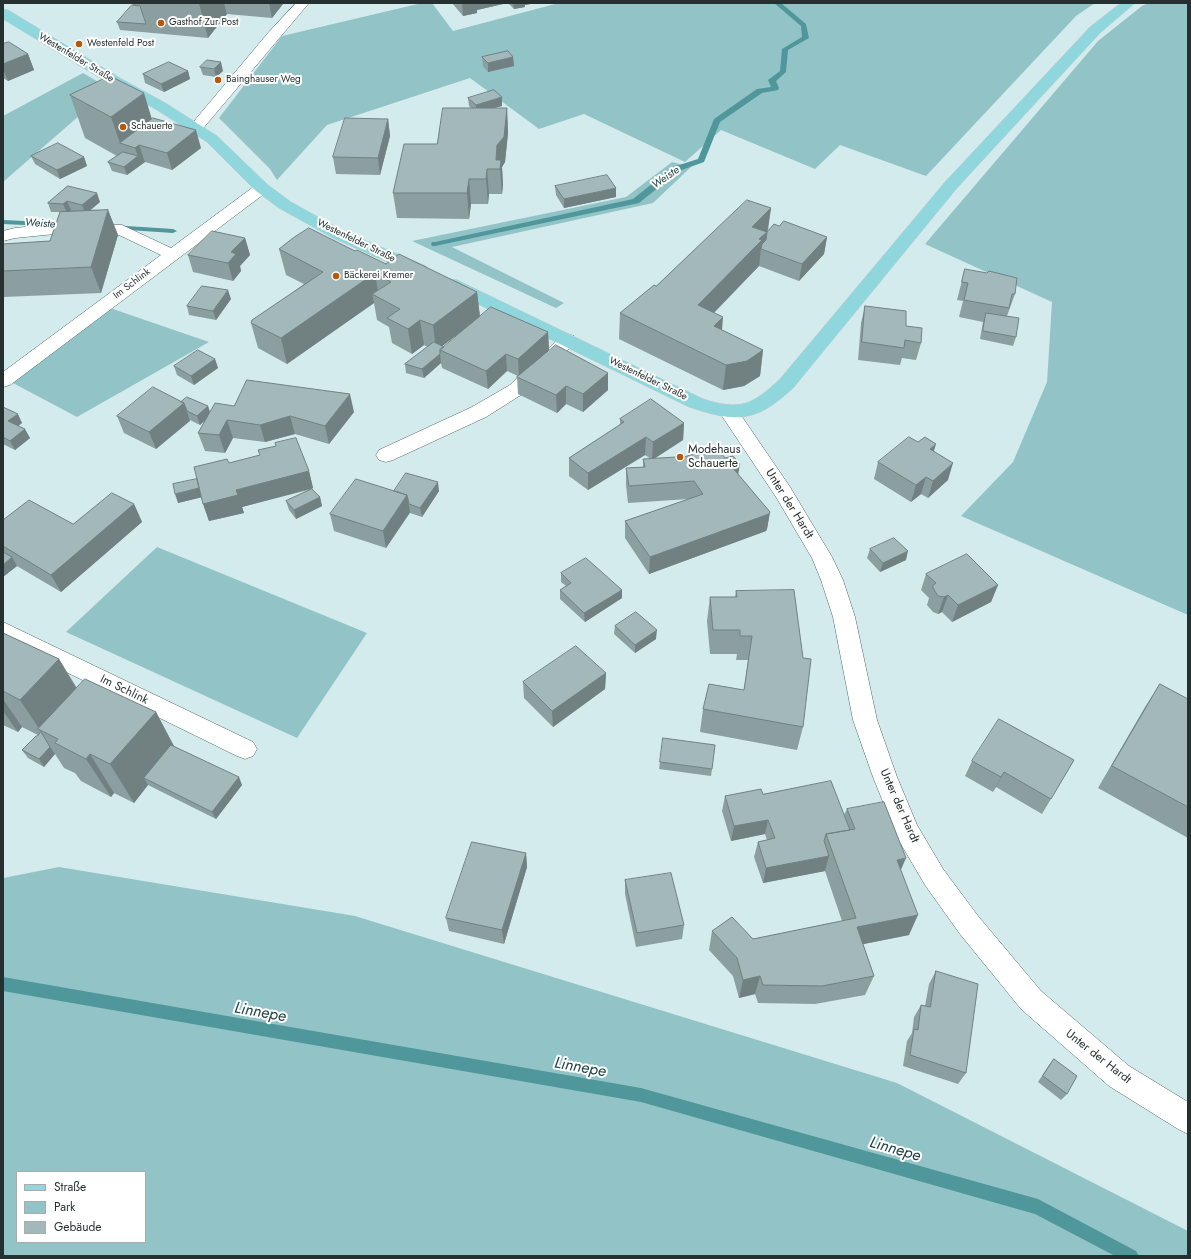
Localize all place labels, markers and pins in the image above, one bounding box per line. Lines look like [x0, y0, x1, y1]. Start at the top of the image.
place label: Gasthof Zur Post [169, 17, 238, 29]
marker: Gasthof Zur Post [156, 18, 166, 28]
place label: Westenfeld Post [87, 38, 154, 50]
marker: Westenfeld Post [74, 39, 84, 49]
place label: Bainghauser Weg [226, 74, 301, 86]
marker: Bainghauser Weg [213, 75, 223, 85]
place label: Schauerte [131, 121, 173, 133]
marker: Schauerte [118, 122, 128, 132]
place label: Bäckerei Kremer [344, 270, 413, 282]
marker: Bäckerei Kremer [331, 271, 341, 281]
place label: Modehaus Schauerte [688, 443, 740, 471]
marker: Modehaus Schauerte [675, 452, 685, 462]

